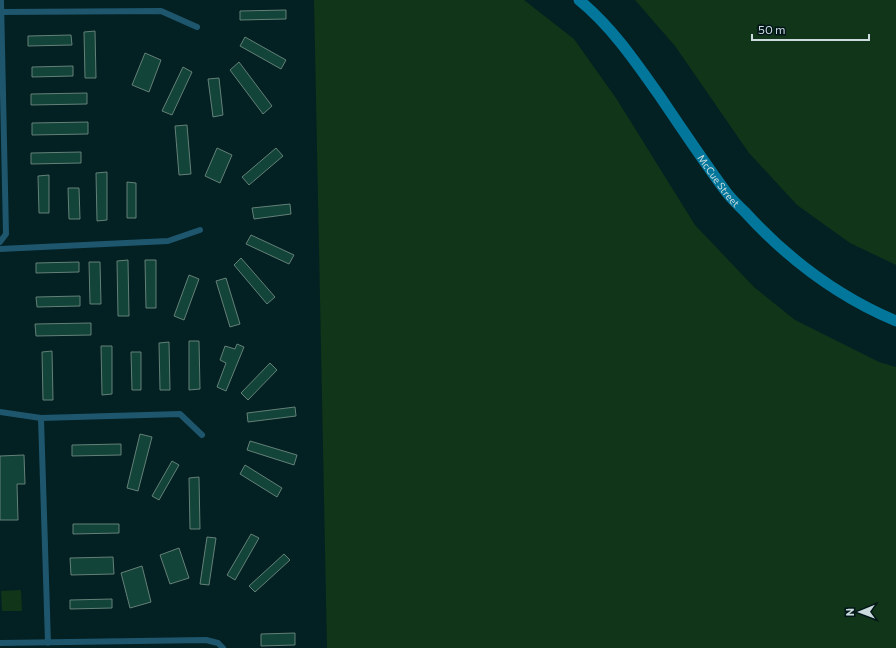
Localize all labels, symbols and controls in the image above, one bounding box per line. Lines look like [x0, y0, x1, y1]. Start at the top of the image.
scale bar [752, 16, 869, 42]
text: 50 m [758, 22, 786, 36]
street label: McCue Street [695, 152, 742, 209]
north arrow [840, 592, 880, 632]
text: N [843, 608, 856, 616]

